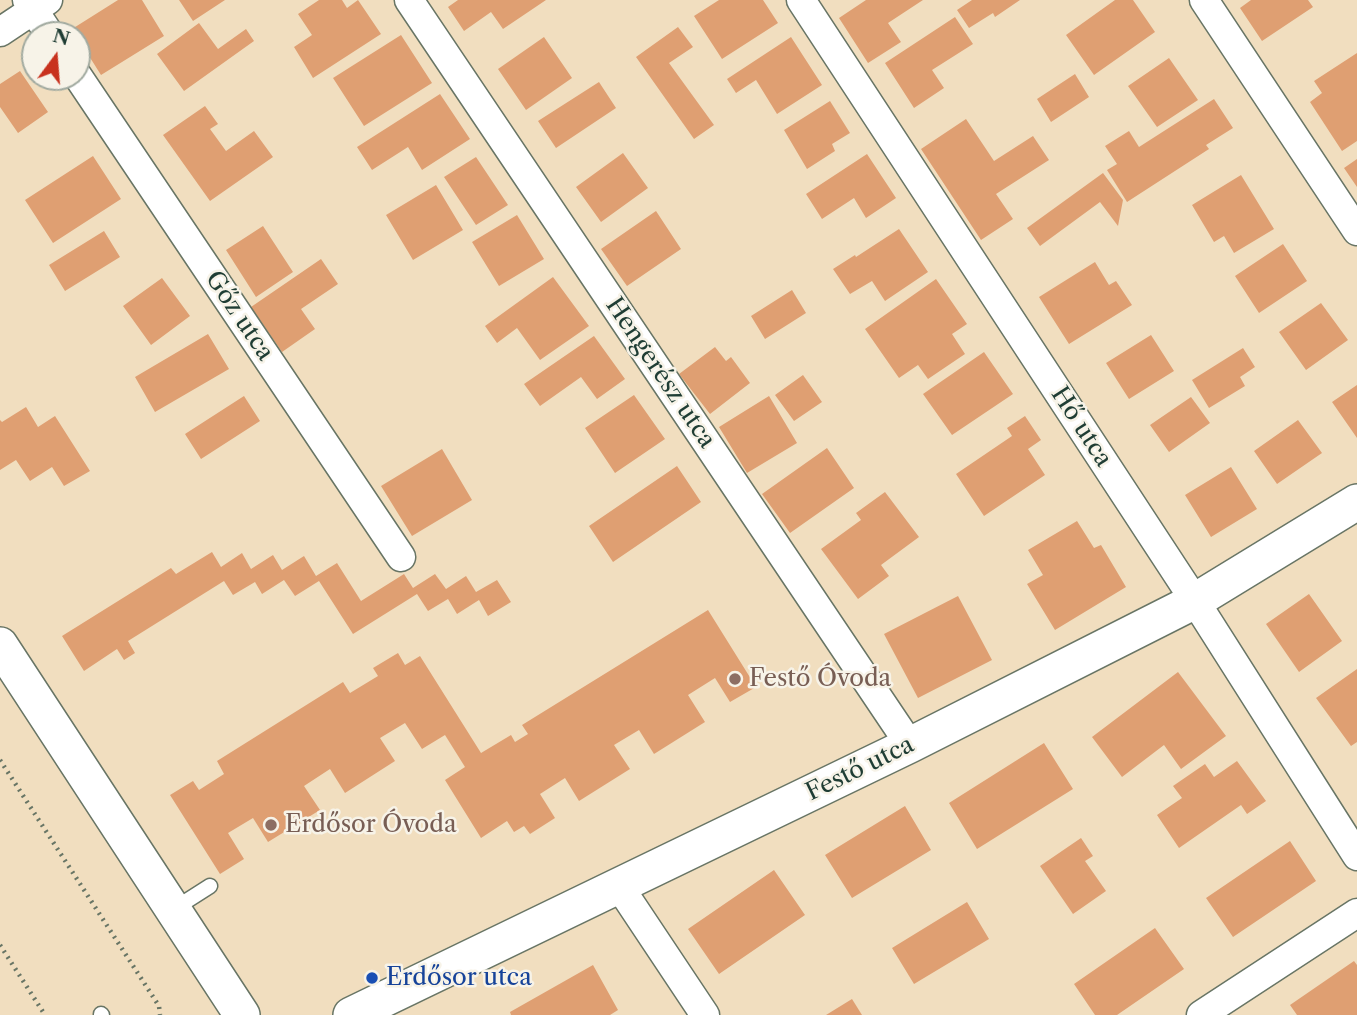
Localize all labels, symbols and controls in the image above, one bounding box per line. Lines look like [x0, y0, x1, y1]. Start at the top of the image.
north arrow [21, 21, 91, 91]
text: N [50, 24, 72, 51]
street label: Gőz utca [199, 266, 279, 366]
street label: Hengerész utca [599, 292, 721, 454]
street label: Hő utca [1045, 382, 1117, 472]
place label: Festő Óvoda [749, 665, 891, 693]
marker: Festő Óvoda [727, 671, 743, 687]
street label: Festő utca [801, 731, 919, 807]
place label: Erdősor Óvoda [285, 811, 457, 839]
marker: Erdősor Óvoda [263, 817, 279, 833]
place label: Erdősor utca [386, 964, 532, 992]
marker: Erdősor utca [364, 970, 380, 986]

